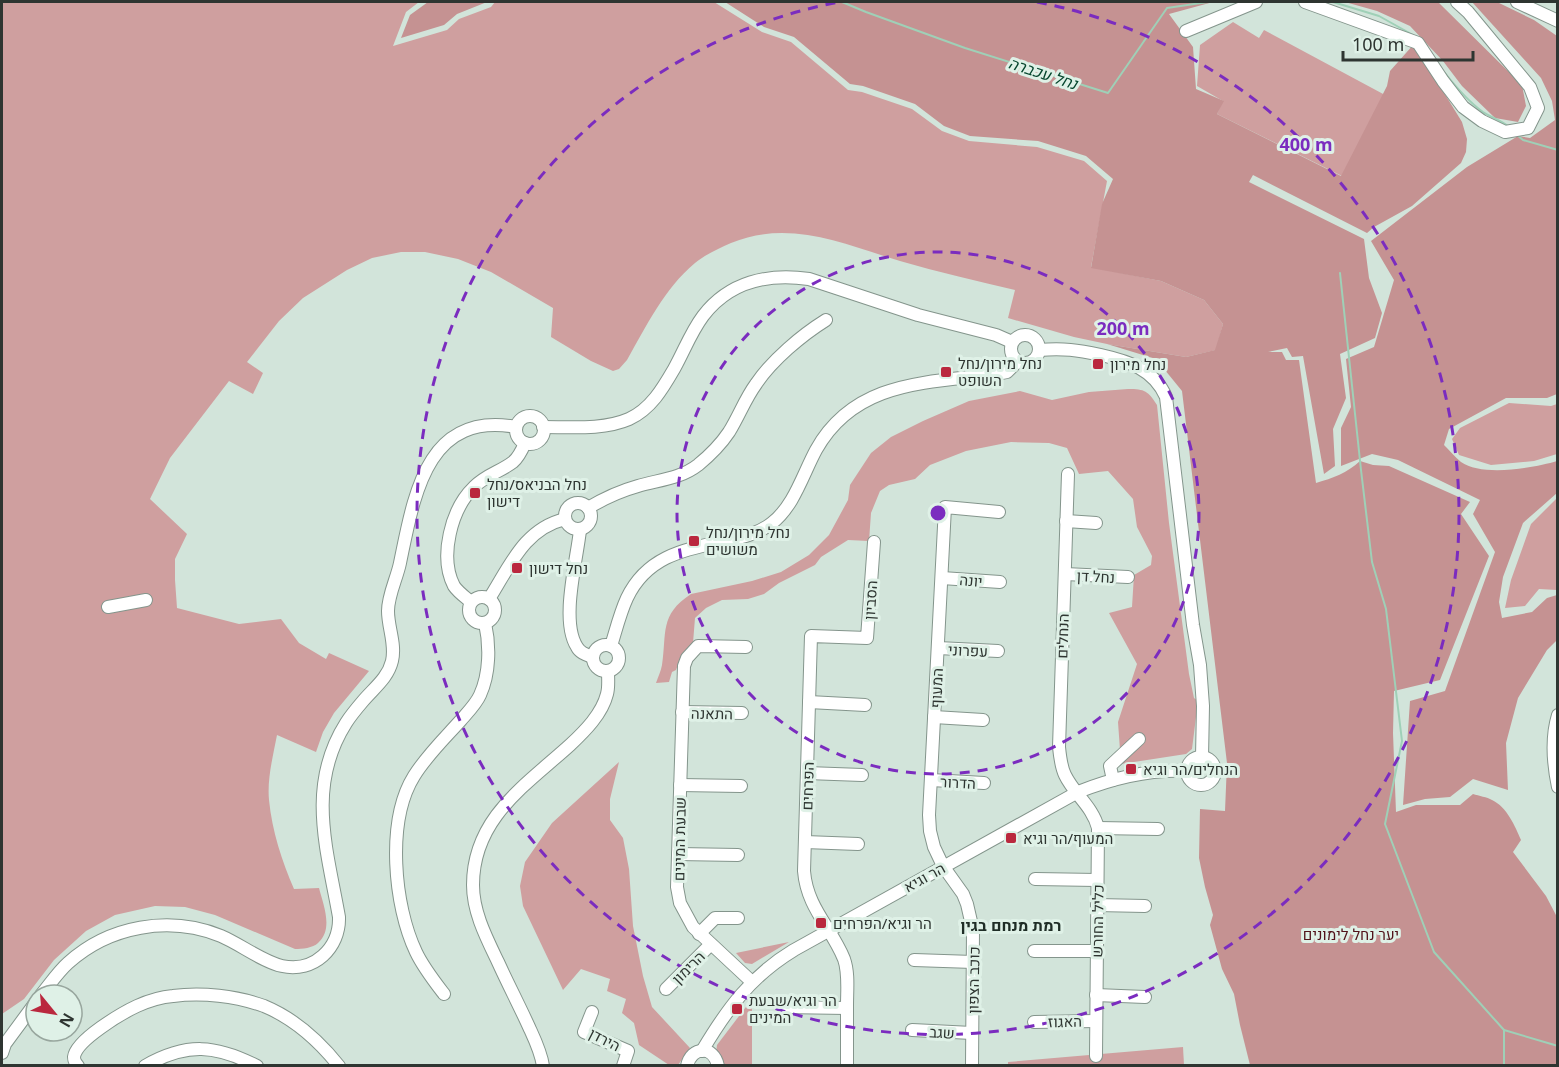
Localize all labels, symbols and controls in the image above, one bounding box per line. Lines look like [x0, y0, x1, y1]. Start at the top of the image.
scale bar [1343, 24, 1474, 62]
text: 100 m [1352, 32, 1404, 56]
water label: נחל עכברה [1006, 52, 1082, 95]
text: 400 m [1279, 132, 1333, 156]
text: 200 m [1096, 316, 1150, 340]
place label: נחל מירון/נחל השופט [958, 353, 1042, 390]
place label: נחל מירון [1110, 354, 1166, 374]
marker: נחל מירון [1091, 357, 1105, 371]
marker: נחל מירון/נחל השופט [939, 365, 953, 379]
place label: נחל הבניאס/נחל דישון [487, 474, 587, 511]
marker: נחל הבניאס/נחל דישון [468, 486, 482, 500]
centre of rings [928, 503, 948, 523]
place label: נחל מירון/נחל משושים [706, 522, 790, 559]
marker: נחל מירון/נחל משושים [687, 534, 701, 548]
place label: נחל דישון [529, 558, 588, 578]
marker: נחל דישון [510, 561, 524, 575]
street label: נחל דן [1076, 565, 1116, 587]
street label: יונה [959, 569, 983, 591]
street label: הסביון [859, 580, 881, 620]
street label: הנחלים [1051, 613, 1073, 659]
street label: עפרוני [948, 639, 988, 661]
street label: המעוף [925, 667, 947, 709]
street label: התאנה [691, 703, 733, 723]
place label: הנחלים/הר וגיא [1143, 759, 1238, 779]
street label: הפרחים [796, 761, 818, 811]
marker: הנחלים/הר וגיא [1124, 762, 1138, 776]
street label: הדרור [940, 771, 976, 793]
street label: שבעת המינים [668, 797, 690, 881]
place label: המעוף/הר וגיא [1023, 828, 1113, 848]
marker: המעוף/הר וגיא [1004, 831, 1018, 845]
street label: הר וגיא [900, 857, 948, 897]
street label: כליל החורש [1086, 884, 1108, 958]
place label: הר וגיא/הפרחים [833, 913, 932, 933]
district label: רמת מנחם בגין [961, 914, 1061, 936]
marker: הר וגיא/הפרחים [814, 916, 828, 930]
park label: יער נחל לימונים [1303, 924, 1399, 944]
street label: הרימון [667, 946, 709, 988]
street label: כוכב הצפון [962, 946, 984, 1014]
north arrow [24, 983, 84, 1043]
place label: הר וגיא/שבעת המינים [749, 990, 837, 1027]
marker: הר וגיא/שבעת המינים [730, 1002, 744, 1016]
text: N [54, 1009, 80, 1032]
street label: האגוז [1048, 1011, 1082, 1031]
street label: שגב [929, 1021, 955, 1043]
street label: הירדן [586, 1023, 624, 1055]

